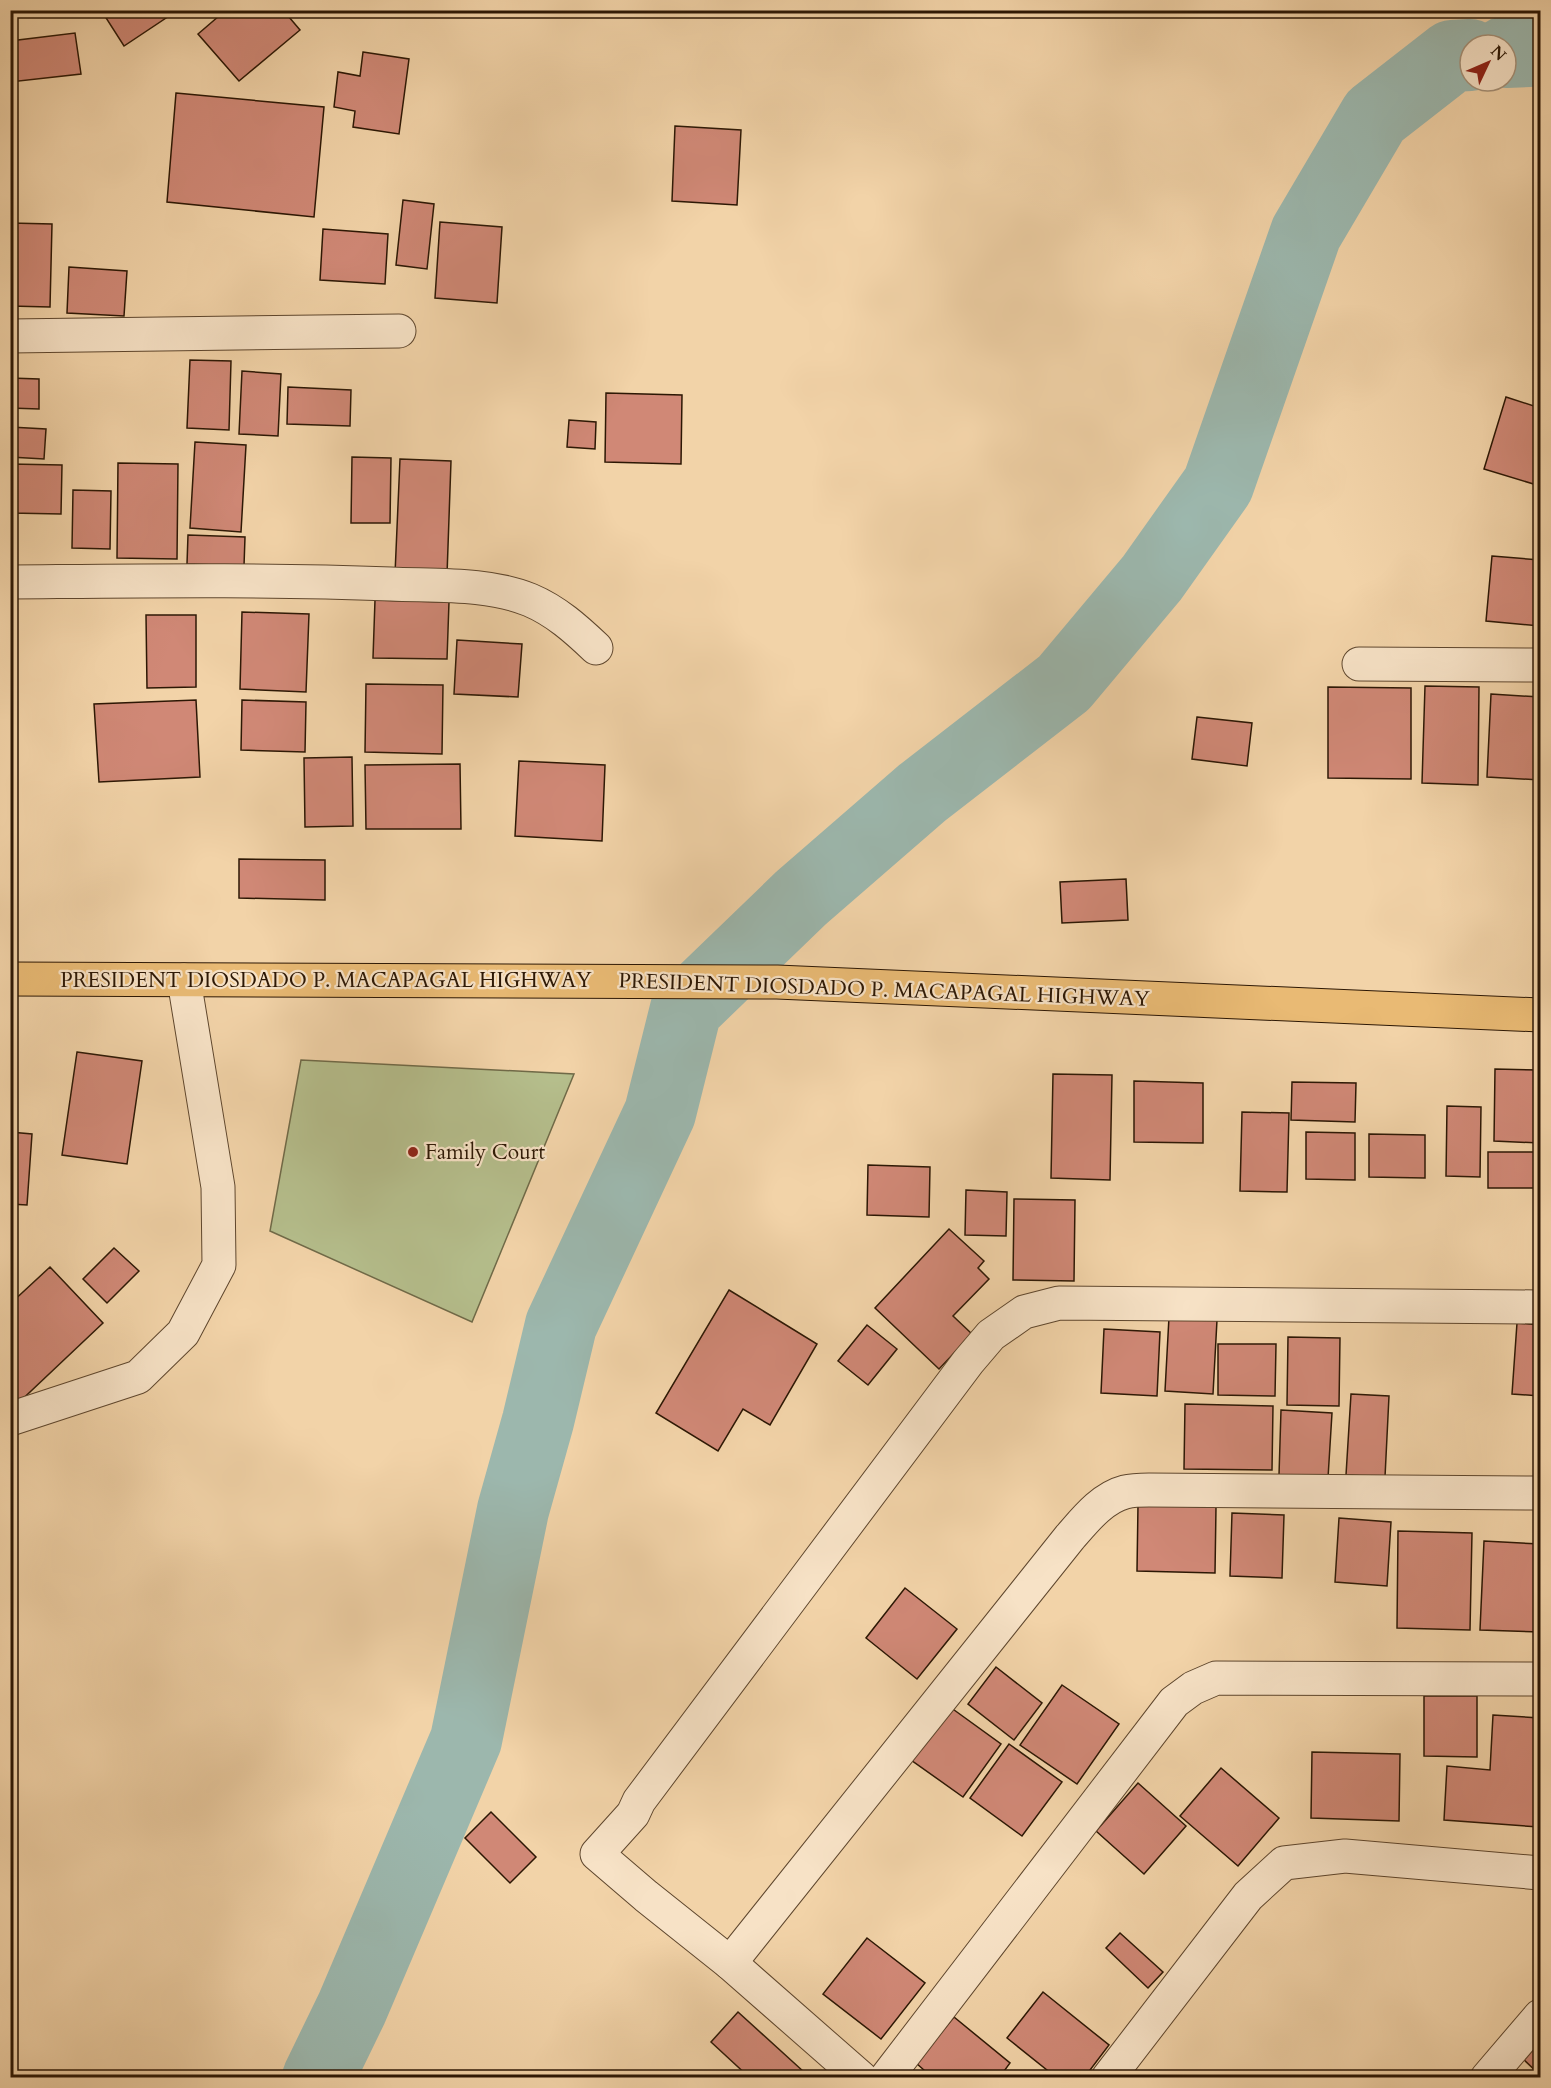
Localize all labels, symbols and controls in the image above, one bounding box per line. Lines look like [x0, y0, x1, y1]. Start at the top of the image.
north arrow [1458, 33, 1518, 93]
text: N [1485, 41, 1511, 66]
street label: PRESIDENT DIOSDADO P. MACAPAGAL HIGHWAY [60, 966, 592, 995]
street label: PRESIDENT DIOSDADO P. MACAPAGAL HIGHWAY [618, 966, 1150, 1014]
place label: Family Court [425, 1138, 545, 1167]
marker: Family Court [406, 1145, 420, 1159]

